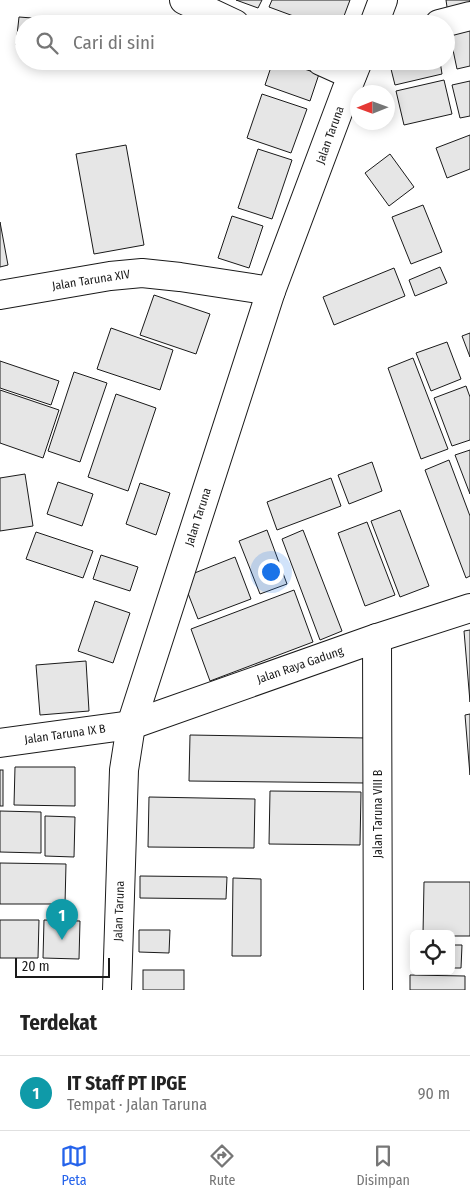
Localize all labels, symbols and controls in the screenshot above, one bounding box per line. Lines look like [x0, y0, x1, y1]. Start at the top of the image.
search box [15, 15, 455, 70]
icon: search [33, 29, 61, 57]
text: Cari di sini [73, 31, 155, 54]
north arrow [350, 85, 395, 130]
street label: Jalan Taruna [313, 104, 347, 166]
street label: Jalan Taruna XIV [51, 267, 132, 293]
street label: Jalan Taruna [182, 486, 214, 548]
your location [258, 559, 284, 585]
street label: Jalan Raya Gadung [255, 644, 345, 686]
street label: Jalan Taruna IX B [23, 721, 107, 747]
street label: Jalan Taruna VIII B [371, 769, 385, 858]
street label: Jalan Taruna [111, 880, 127, 942]
pin: 1 [46, 899, 78, 940]
map controls [410, 930, 455, 975]
button: locate [410, 930, 455, 975]
scale bar [15, 955, 110, 978]
text: 20 m [22, 958, 50, 975]
text: Terdekat [20, 1010, 97, 1036]
text: IT Staff PT IPGE [67, 1072, 187, 1095]
text: 1 [33, 1084, 39, 1103]
text: 90 m [418, 1084, 450, 1103]
text: Tempat · Jalan Taruna [67, 1095, 207, 1114]
tab: Peta [60, 1142, 88, 1189]
tab: Rute [208, 1142, 236, 1189]
tab: Disimpan [356, 1142, 410, 1189]

